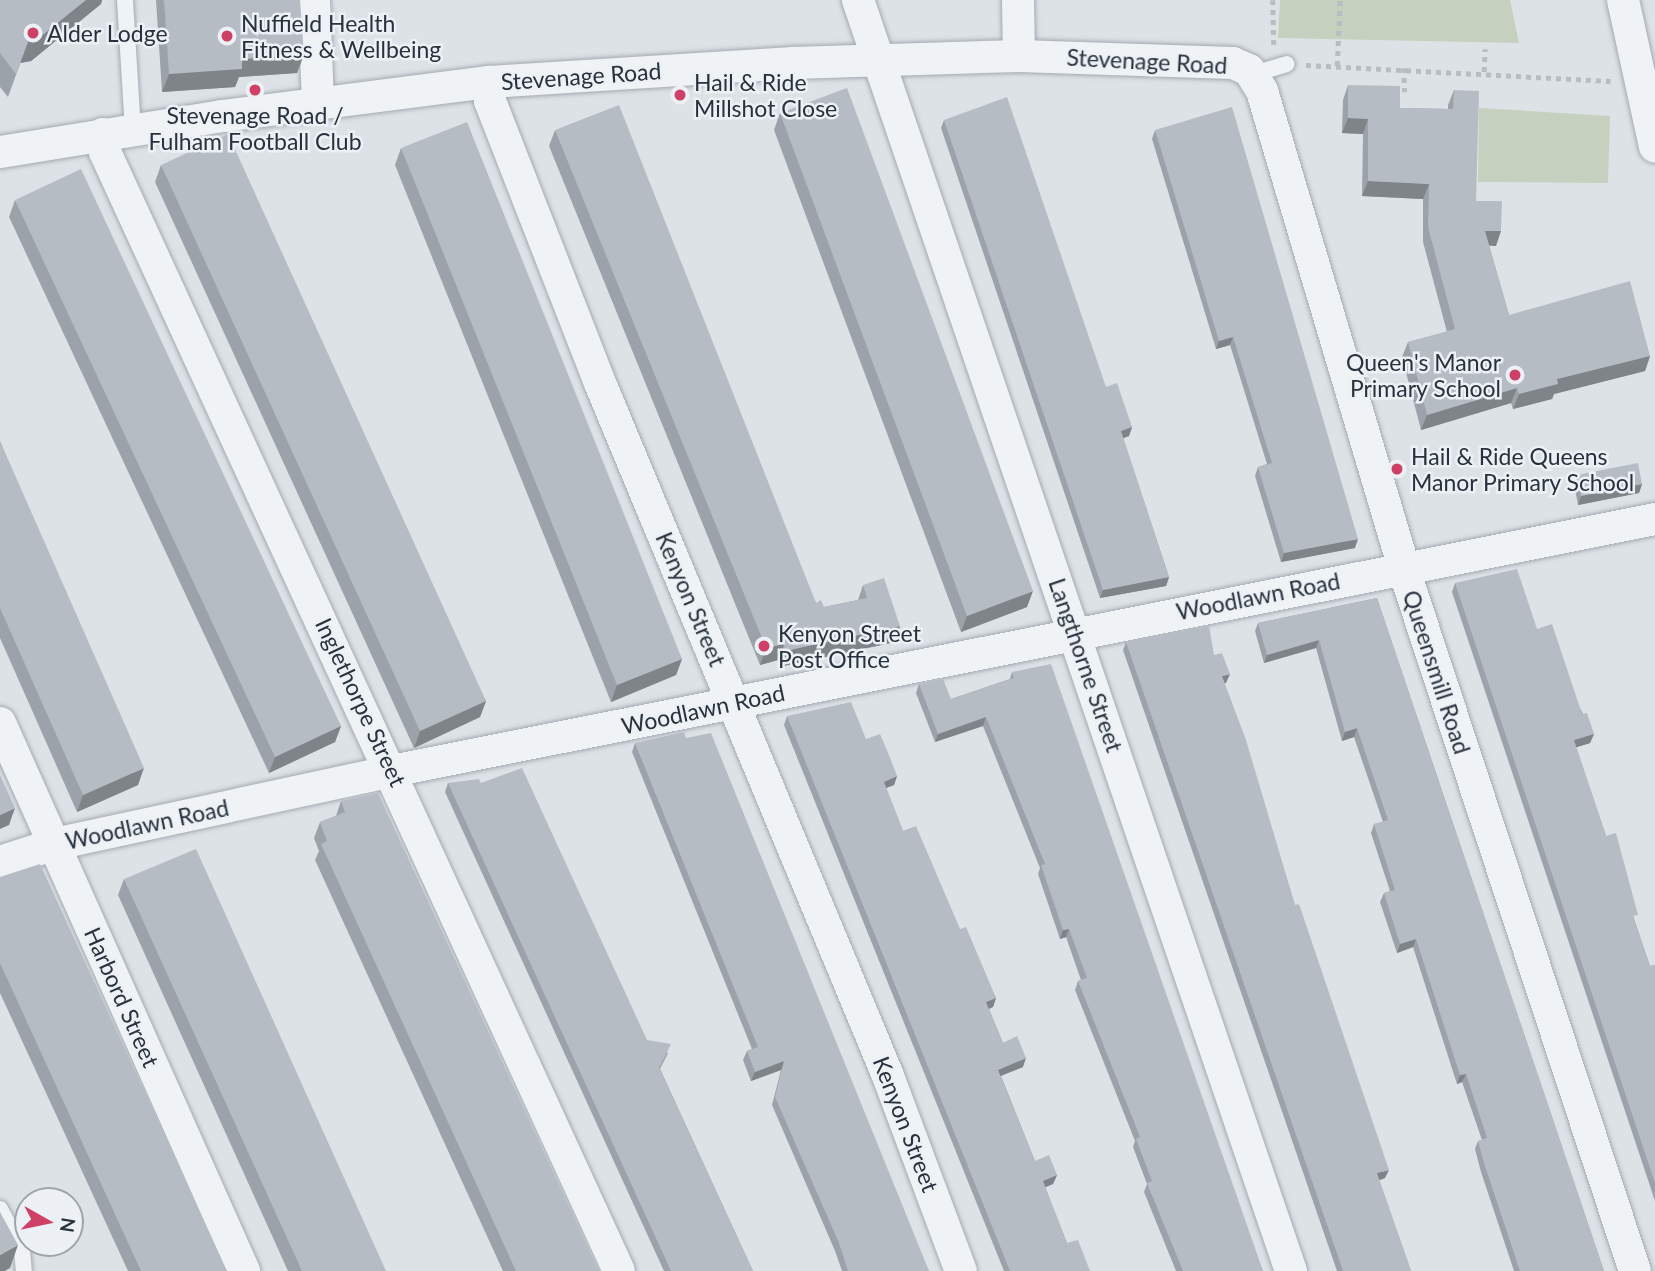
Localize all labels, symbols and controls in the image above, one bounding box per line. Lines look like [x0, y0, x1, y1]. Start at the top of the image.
place label: Nuffield Health Fitness & Wellbeing [241, 9, 442, 63]
place label: Alder Lodge [47, 19, 168, 47]
marker: Alder Lodge [25, 25, 41, 41]
marker: Nuffield Health Fitness & Wellbeing [219, 28, 235, 44]
street label: Stevenage Road [1066, 43, 1228, 79]
street label: Stevenage Road [500, 57, 662, 95]
place label: Hail & Ride Millshot Close [694, 68, 837, 122]
marker: Stevenage Road / Fulham Football Club [247, 82, 263, 98]
marker: Hail & Ride Millshot Close [672, 87, 688, 103]
place label: Stevenage Road / Fulham Football Club [148, 101, 362, 155]
place label: Queen's Manor Primary School [1346, 348, 1501, 402]
marker: Queen's Manor Primary School [1507, 367, 1523, 383]
place label: Hail & Ride Queens Manor Primary School [1411, 442, 1635, 496]
marker: Hail & Ride Queens Manor Primary School [1389, 461, 1405, 477]
street label: Kenyon Street [650, 528, 732, 670]
street label: Woodlawn Road [1174, 567, 1342, 625]
street label: Langthorne Street [1043, 574, 1129, 756]
street label: Queensmill Road [1398, 587, 1476, 757]
street label: Inglethorpe Street [310, 613, 412, 791]
place label: Kenyon Street Post Office [778, 619, 921, 673]
marker: Kenyon Street Post Office [756, 638, 772, 654]
street label: Woodlawn Road [619, 678, 787, 740]
street label: Woodlawn Road [63, 793, 231, 855]
street label: Harbord Street [79, 923, 165, 1071]
street label: Kenyon Street [868, 1052, 944, 1196]
north arrow [14, 1187, 84, 1257]
text: N [56, 1216, 81, 1234]

